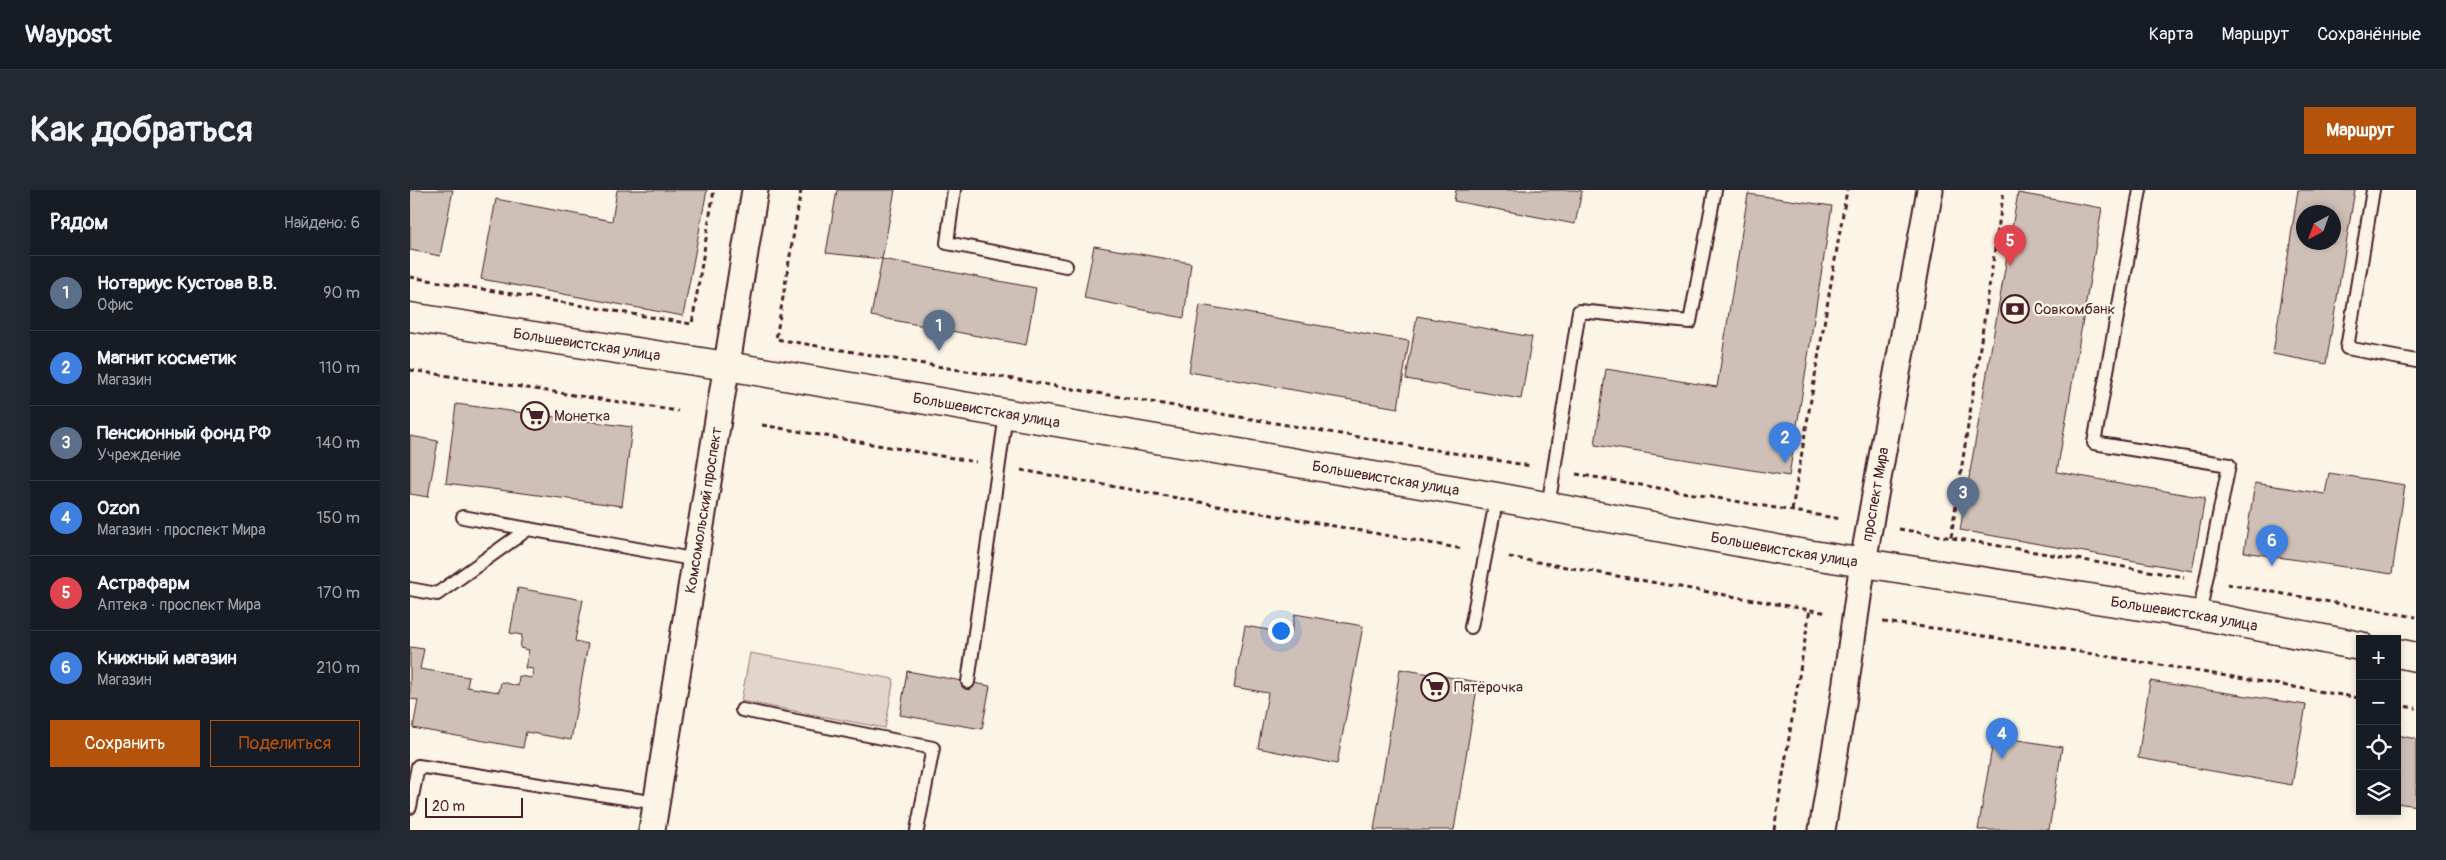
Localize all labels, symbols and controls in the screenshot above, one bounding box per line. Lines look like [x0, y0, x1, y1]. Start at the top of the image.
text: Waypost [25, 20, 112, 49]
text: Карта [2149, 23, 2193, 46]
text: Маршрут [2221, 23, 2289, 46]
text: Сохранённые [2317, 23, 2421, 46]
button: Маршрут [2304, 107, 2416, 154]
text: Как добраться [30, 108, 253, 152]
north arrow [2296, 205, 2341, 250]
text: Рядом [50, 209, 108, 236]
text: Найдено: 6 [284, 213, 360, 233]
pin: 5 [1994, 225, 2026, 266]
text: Нотариус Кустова В.В. [97, 271, 277, 295]
text: 1 [63, 283, 69, 303]
text: 90 m [323, 283, 360, 303]
bank icon: Совкомбанк [2000, 294, 2030, 324]
text: Офис [97, 295, 134, 315]
place label: Совкомбанк [2034, 300, 2115, 319]
pin: 1 [923, 310, 955, 351]
street label: Большевистская улица [512, 324, 662, 366]
text: Магнит косметик [97, 346, 237, 370]
text: 2 [62, 358, 70, 378]
text: 110 m [319, 358, 360, 378]
text: Магазин [97, 370, 152, 390]
street label: Большевистская улица [911, 389, 1061, 432]
supermarket icon: Монетка [520, 401, 550, 431]
place label: Монетка [554, 407, 610, 426]
text: Пенсионный фонд РФ [97, 421, 271, 445]
pin: 2 [1769, 422, 1801, 463]
street label: Комсомольский проспект [681, 425, 727, 595]
text: 3 [62, 433, 70, 453]
text: 140 m [316, 433, 360, 453]
text: Учреждение [97, 445, 181, 465]
street label: проспект Мира [1858, 446, 1894, 543]
street label: Большевистская улица [1311, 457, 1461, 500]
pin: 3 [1947, 477, 1979, 518]
text: Ozon [97, 496, 140, 520]
text: 4 [61, 508, 71, 528]
text: 150 m [316, 508, 360, 528]
text: Магазин · проспект Мира [97, 520, 266, 540]
pin: 6 [2256, 525, 2288, 566]
street label: Большевистская улица [1709, 528, 1859, 572]
text: Астрафарм [97, 571, 190, 595]
text: 5 [62, 583, 70, 603]
text: 170 m [317, 583, 360, 603]
street label: Большевистская улица [2109, 592, 2259, 636]
text: Аптека · проспект Мира [97, 595, 261, 615]
your location [1268, 618, 1294, 644]
map controls [2356, 635, 2401, 815]
button: + [2356, 635, 2401, 680]
text: Книжный магазин [97, 646, 237, 670]
text: 6 [61, 658, 71, 678]
text: 210 m [316, 658, 360, 678]
text: Магазин [97, 670, 152, 690]
supermarket icon: Пятёрочка [1420, 672, 1450, 702]
place label: Пятёрочка [1454, 678, 1523, 697]
button: − [2356, 680, 2401, 725]
pin: 4 [1986, 718, 2018, 759]
button: Сохранить [50, 720, 200, 767]
button: Поделиться [210, 720, 360, 767]
button: locate [2356, 725, 2401, 770]
button: layers [2356, 770, 2401, 815]
scale bar [425, 795, 522, 818]
text: 20 m [432, 798, 465, 815]

